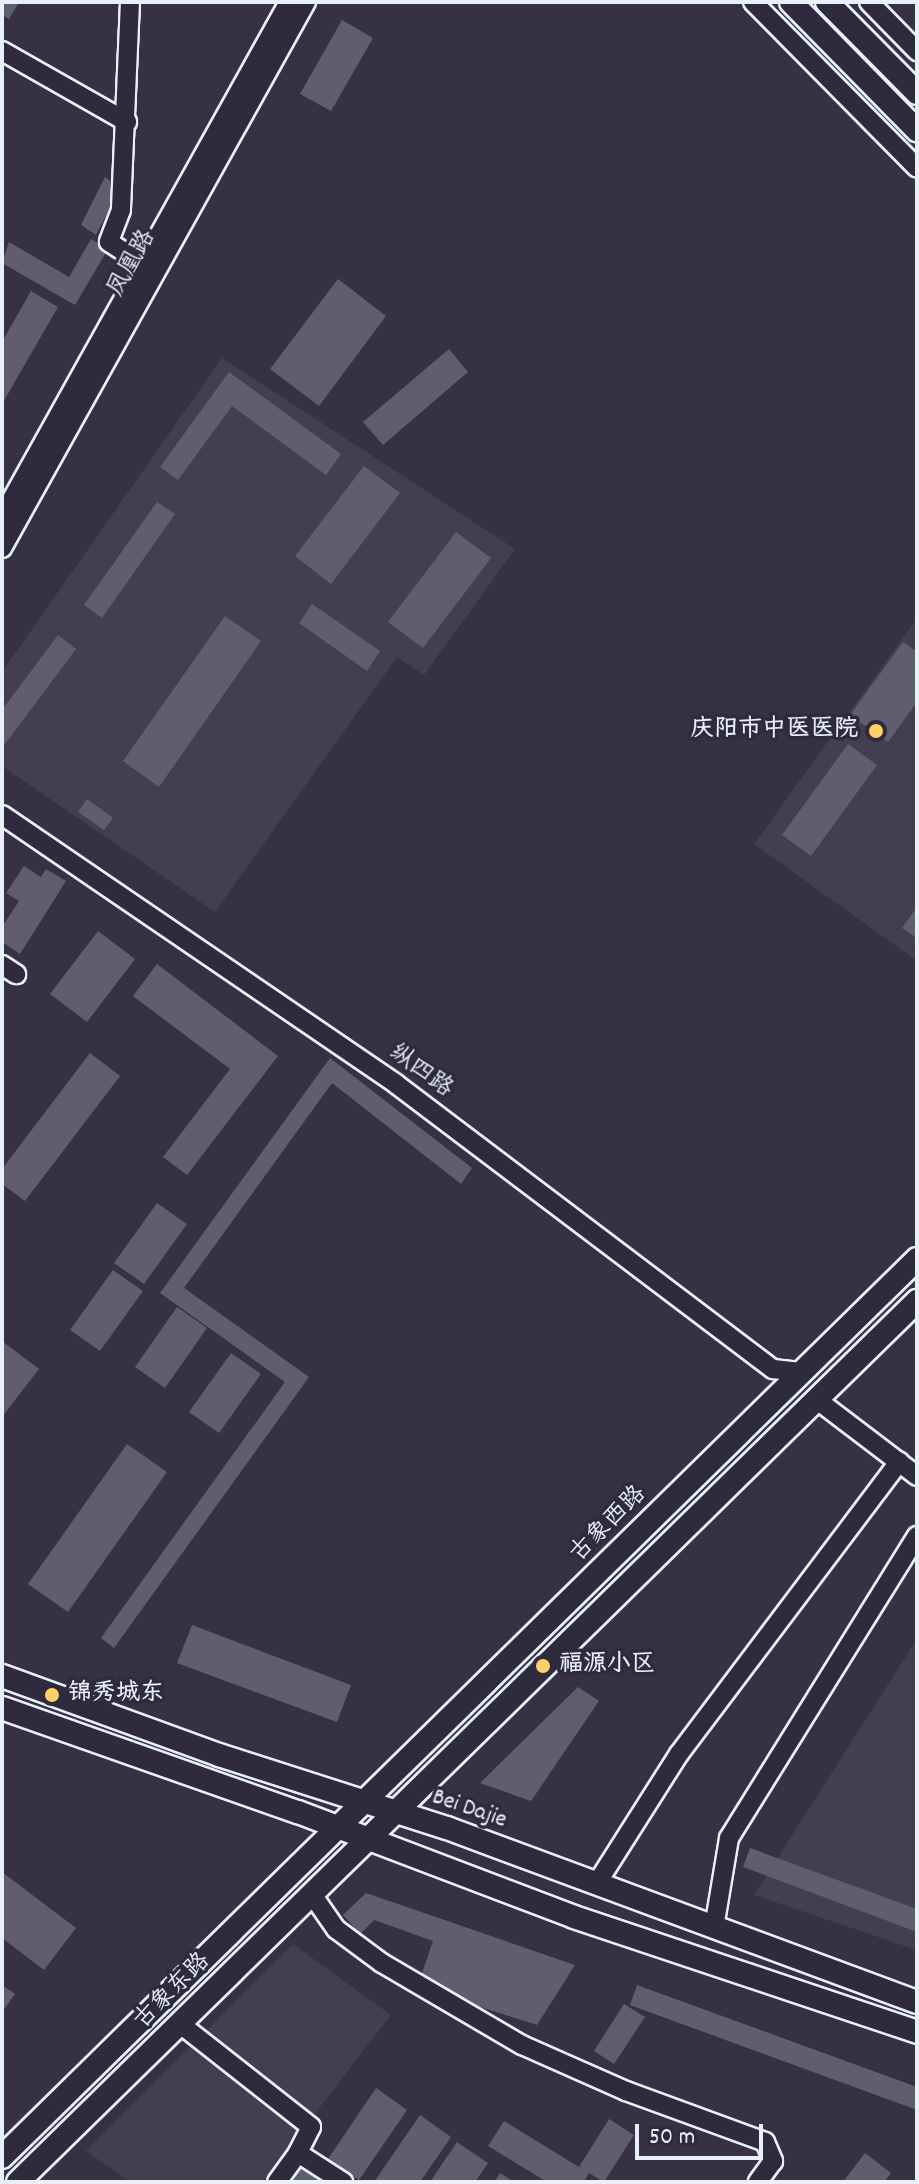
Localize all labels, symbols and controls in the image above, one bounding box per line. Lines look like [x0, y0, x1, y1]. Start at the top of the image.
street label: 凤凰路 [103, 226, 163, 302]
place label: 庆阳市中医医院 [690, 717, 858, 745]
marker: 庆阳市中医医院 [865, 720, 887, 742]
street label: 纵四路 [382, 1039, 458, 1105]
street label: 古象西路 [565, 1481, 653, 1569]
place label: 福源小区 [559, 1652, 655, 1680]
marker: 福源小区 [534, 1657, 552, 1675]
place label: 锦秀城东 [68, 1681, 164, 1709]
marker: 锦秀城东 [43, 1686, 61, 1704]
street label: Bei Dajie [428, 1784, 510, 1836]
street label: 古象东路 [129, 1948, 217, 2036]
scale bar [639, 2108, 767, 2158]
text: 50 m [649, 2121, 695, 2155]

